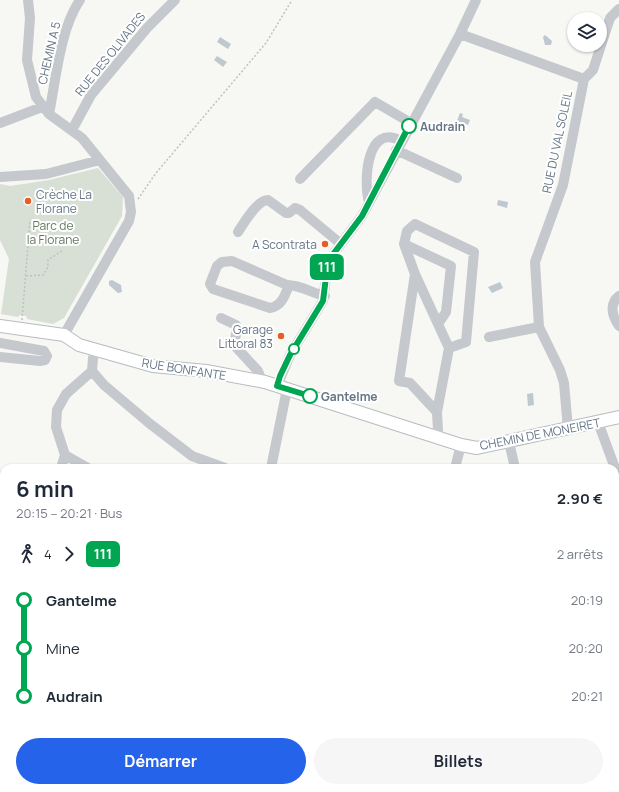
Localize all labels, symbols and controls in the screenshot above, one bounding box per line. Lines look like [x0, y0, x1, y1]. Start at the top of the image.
street label: RUE DES OLIVADES [71, 9, 149, 99]
map controls [567, 12, 607, 52]
button: layers [567, 12, 607, 52]
street label: CHEMIN A 5 [34, 20, 65, 86]
street label: RUE DU VAL SOLEIL [538, 89, 576, 195]
marker: Audrain [401, 118, 417, 134]
place label: Audrain [420, 118, 465, 135]
place label: Crèche La Florane [36, 186, 92, 217]
marker: Crèche La Florane [23, 196, 33, 206]
park label: Parc de la Florane [27, 217, 79, 248]
place label: A Scontrata [252, 236, 317, 253]
marker: A Scontrata [320, 239, 330, 249]
line badge: 111 [304, 254, 350, 280]
text: 111 [318, 257, 336, 276]
place label: Garage Littoral 83 [219, 321, 273, 352]
marker: Garage Littoral 83 [276, 331, 286, 341]
unlabelled marker [288, 343, 300, 355]
street label: RUE BONFANTE [141, 354, 228, 384]
marker: Gantelme [302, 388, 318, 404]
place label: Gantelme [321, 388, 378, 405]
street label: CHEMIN DE MONEIRET [478, 414, 603, 454]
text: 6 min [16, 474, 74, 504]
text: 2.90 € [557, 488, 603, 509]
text: 20:15 – 20:21 · Bus [16, 504, 122, 522]
icon: walk [16, 543, 38, 565]
icon: forward [58, 543, 80, 565]
text: 111 [94, 544, 112, 563]
text: 4 [44, 545, 52, 563]
text: 2 arrêts [557, 545, 603, 563]
text: Gantelme [46, 590, 117, 611]
text: 20:19 [571, 591, 603, 609]
text: Mine [46, 638, 80, 659]
text: 20:20 [568, 639, 603, 657]
text: Audrain [46, 686, 103, 707]
text: 20:21 [571, 687, 603, 705]
button: Démarrer [16, 738, 306, 784]
button: Billets [314, 738, 603, 784]

